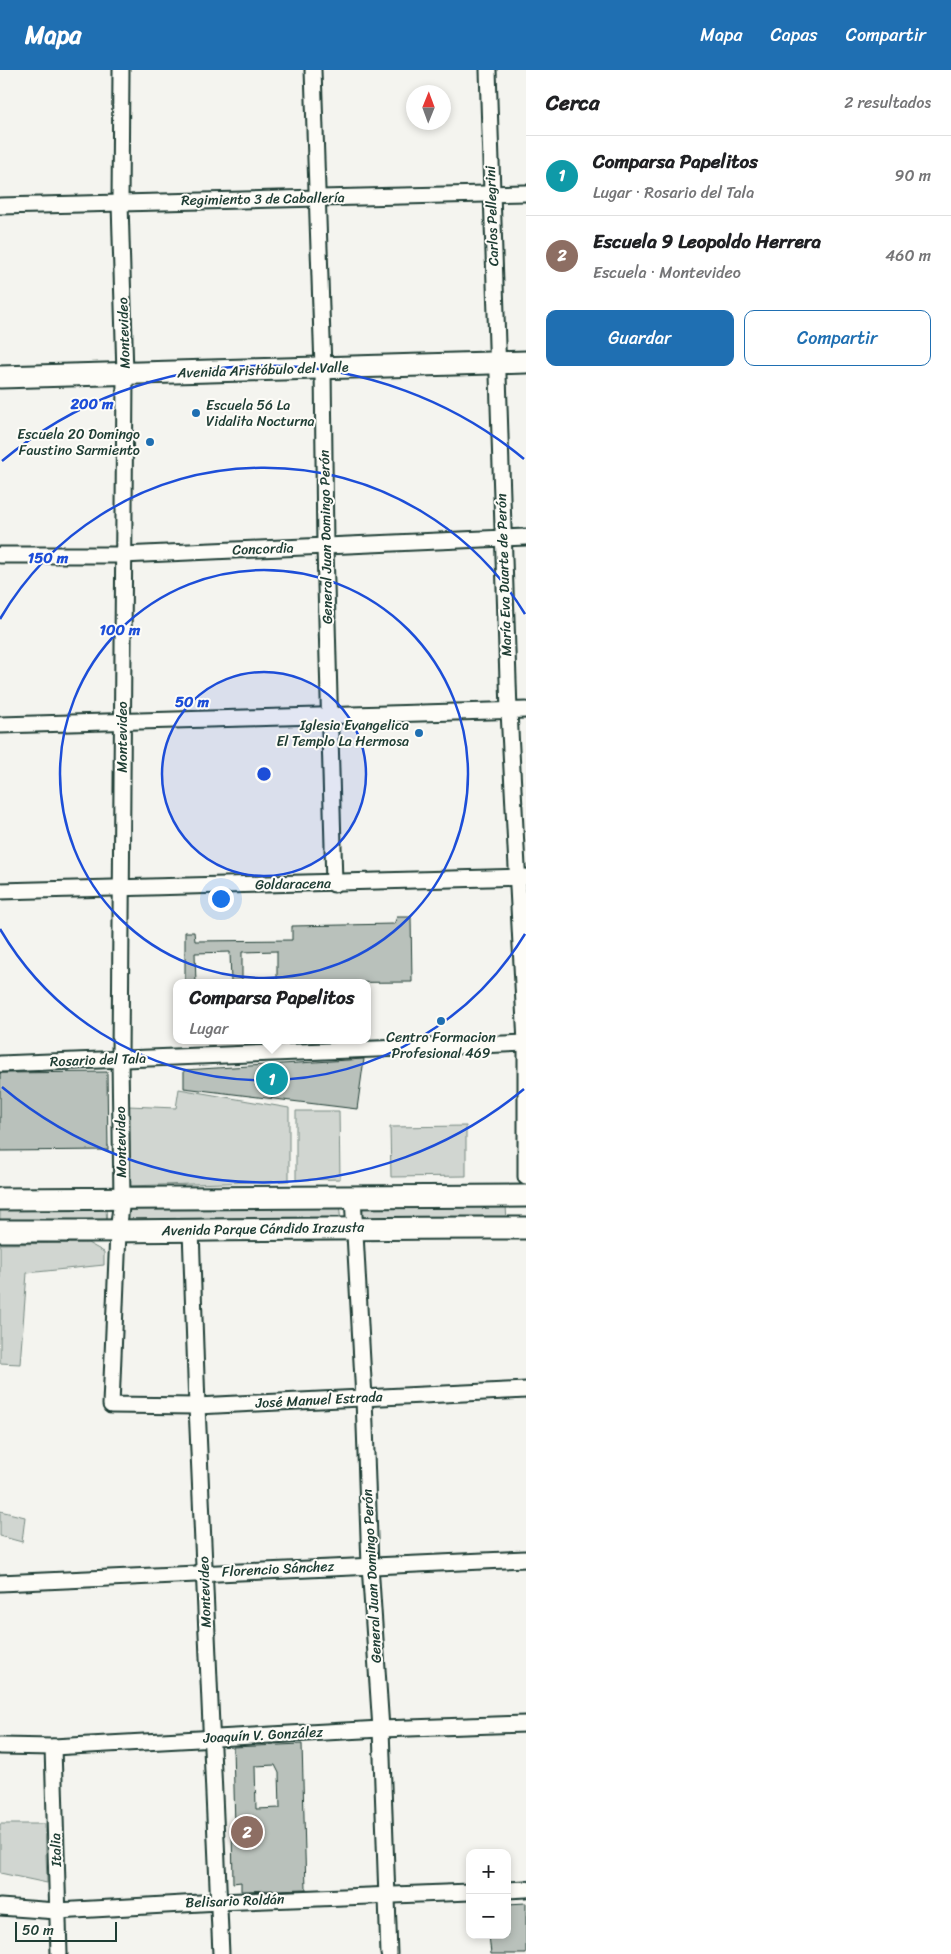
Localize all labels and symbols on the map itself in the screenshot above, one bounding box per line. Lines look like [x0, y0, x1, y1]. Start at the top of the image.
north arrow [406, 85, 451, 130]
street label: Carlos Pellegrini [478, 164, 506, 267]
street label: Regimiento 3 de Caballería [181, 185, 345, 213]
street label: Montevideo [110, 297, 138, 369]
street label: Avenida Aristóbulo del Valle [176, 355, 349, 386]
text: 200 m [69, 391, 114, 417]
place label: Escuela 56 La Vidalita Nocturna [206, 393, 315, 434]
marker: Escuela 56 La Vidalita Nocturna [190, 407, 202, 419]
place label: Escuela 20 Domingo Faustino Sarmiento [17, 422, 140, 463]
marker: Escuela 20 Domingo Faustino Sarmiento [144, 436, 156, 448]
street label: General Juan Domingo Perón [312, 449, 340, 624]
street label: María Eva Duarte de Perón [489, 493, 519, 657]
street label: Concordia [232, 535, 294, 563]
text: 150 m [28, 545, 69, 571]
text: 100 m [100, 617, 141, 643]
text: 50 m [175, 689, 210, 715]
street label: Montevideo [110, 701, 135, 773]
place label: Iglesia Evangelica El Templo La Hermosa [276, 713, 409, 754]
marker: Iglesia Evangelica El Templo La Hermosa [413, 727, 425, 739]
centre of rings [255, 765, 273, 783]
street label: Goldaracena [255, 871, 332, 897]
your location [208, 886, 234, 912]
marker: Centro Formacion Profesional 469 [435, 1015, 447, 1027]
place label: Centro Formacion Profesional 469 [386, 1025, 496, 1066]
street label: Rosario del Tala [49, 1046, 147, 1074]
pin: 1 [256, 1060, 288, 1098]
street label: Montevideo [108, 1106, 134, 1178]
street label: Avenida Parque Cándido Irazusta [160, 1215, 365, 1243]
street label: José Manuel Estrada [254, 1384, 384, 1416]
street label: General Juan Domingo Perón [355, 1488, 389, 1664]
street label: Florencio Sánchez [221, 1554, 335, 1584]
street label: Montevideo [191, 1556, 219, 1628]
street label: Joaquín V. González [202, 1719, 324, 1751]
pin: 2 [231, 1813, 263, 1851]
street label: Italia [43, 1833, 69, 1868]
street label: Belisario Roldán [185, 1887, 285, 1915]
scale bar [15, 1919, 118, 1942]

